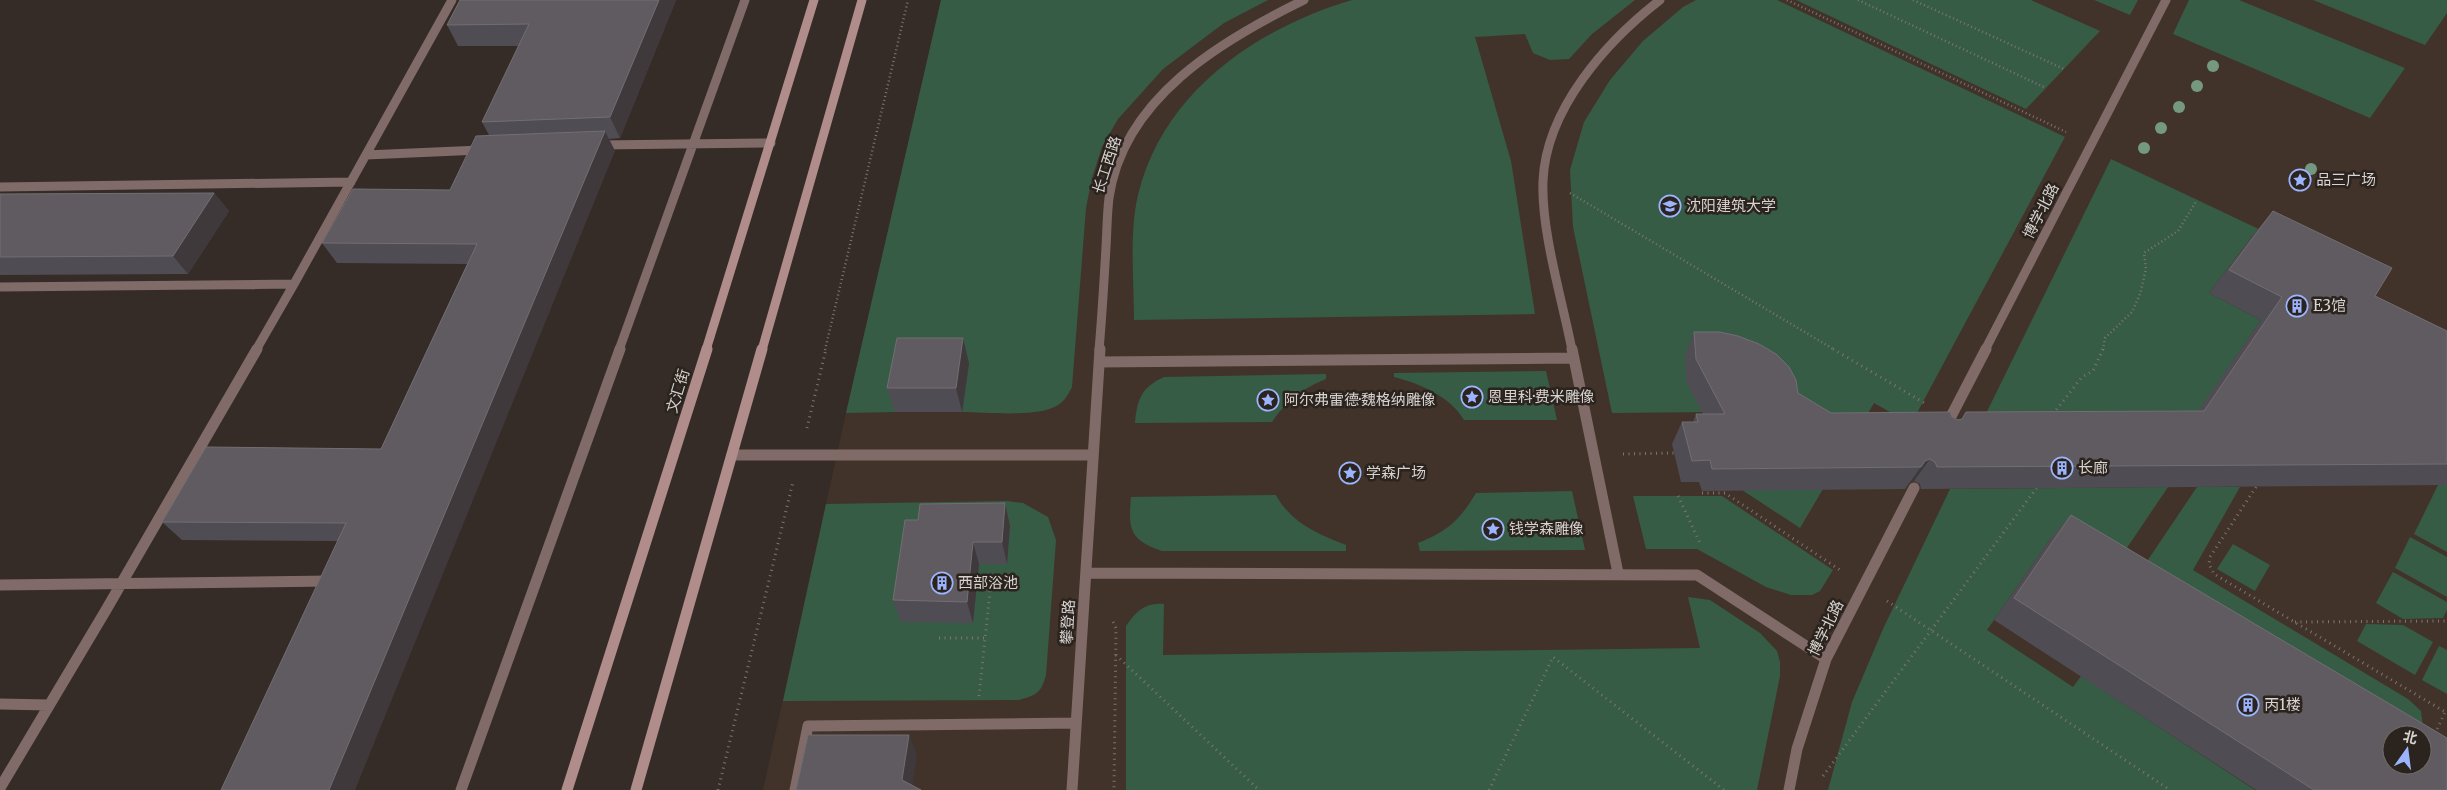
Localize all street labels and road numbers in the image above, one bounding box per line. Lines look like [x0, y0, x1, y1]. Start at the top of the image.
street label: 长工西路 [1088, 133, 1125, 196]
street label: 博学北路 [2018, 180, 2063, 242]
street label: 文汇街 [662, 367, 693, 415]
street label: 博学北路 [1804, 597, 1847, 659]
street label: 攀登路 [1057, 599, 1078, 645]

